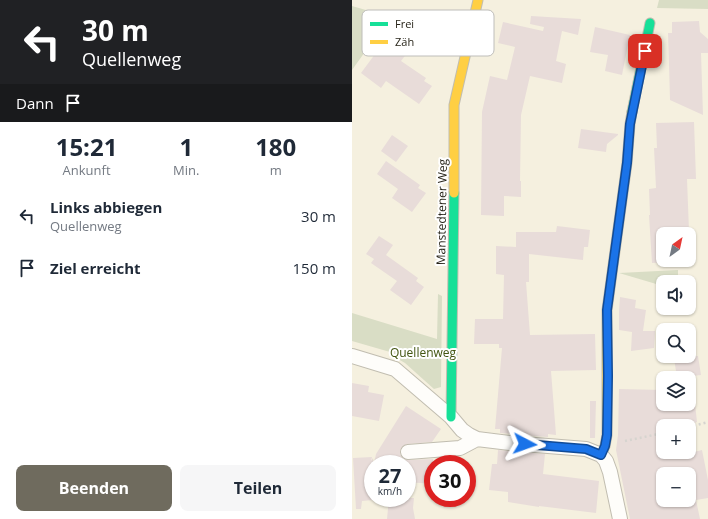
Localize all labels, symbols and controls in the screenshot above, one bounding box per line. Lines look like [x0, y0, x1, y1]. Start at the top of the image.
legend [362, 10, 494, 56]
text: 30 m [82, 11, 149, 49]
icon: left [16, 16, 68, 68]
text: Frei [395, 16, 414, 31]
text: Zäh [395, 34, 414, 49]
pin [628, 34, 662, 68]
icon: arrive [634, 40, 656, 62]
text: Quellenweg [82, 47, 181, 71]
icon: arrive [62, 92, 84, 114]
text: Dann [16, 93, 54, 113]
text: 15:21 [56, 130, 117, 163]
text: 1 [179, 130, 193, 163]
text: 180 [255, 130, 296, 163]
street label: Manstedtener Weg [432, 158, 451, 265]
text: Ankunft [63, 161, 111, 179]
text: Min. [173, 161, 199, 179]
text: m [270, 161, 282, 179]
text: Links abbiegen [50, 197, 162, 217]
icon: left [16, 205, 38, 227]
text: 30 m [301, 206, 336, 226]
text: Quellenweg [50, 217, 122, 235]
north arrow [656, 227, 696, 267]
map controls [656, 227, 696, 507]
icon: arrive [16, 257, 38, 279]
text: Ziel erreicht [50, 258, 141, 278]
text: 150 m [292, 258, 336, 278]
button: sound [656, 275, 696, 315]
button: search [656, 323, 696, 363]
park label: Quellenweg [390, 344, 457, 361]
button: layers [656, 371, 696, 411]
button: + [656, 419, 696, 459]
position arrow [504, 423, 546, 465]
speed limit sign: 30 [424, 455, 476, 507]
text: 27 [379, 462, 401, 489]
button: Beenden [16, 465, 172, 511]
button: Teilen [180, 465, 336, 511]
button: − [656, 467, 696, 507]
text: km/h [378, 484, 402, 498]

